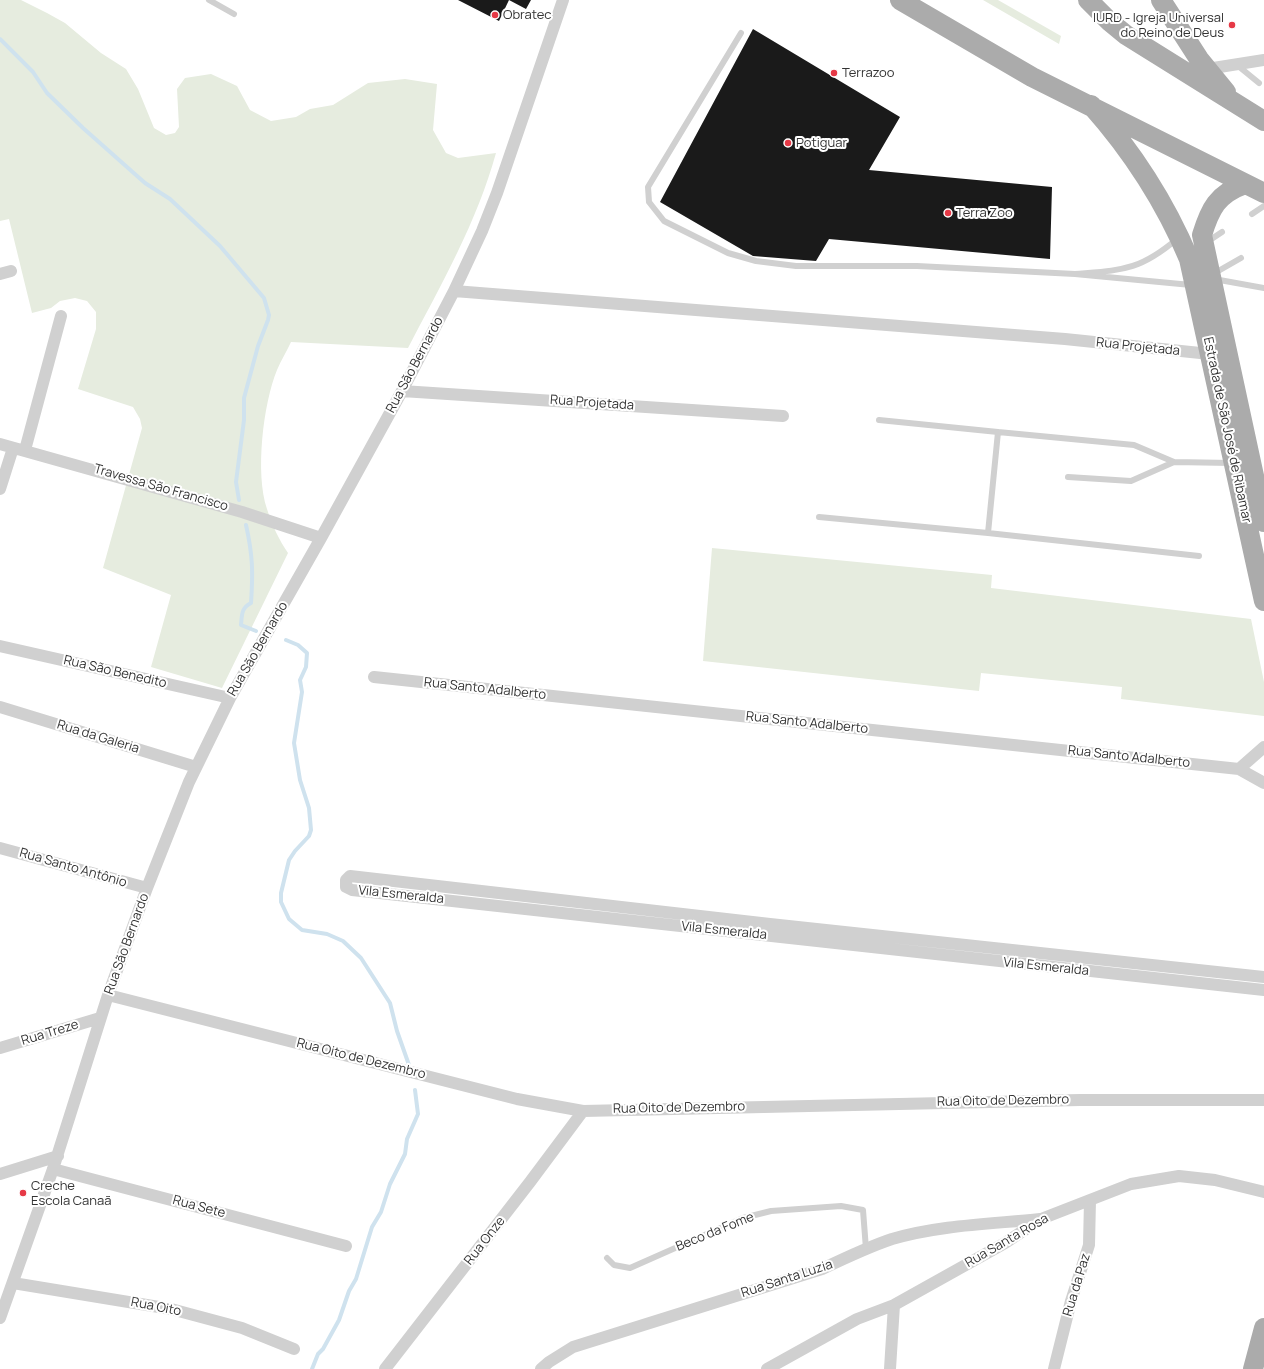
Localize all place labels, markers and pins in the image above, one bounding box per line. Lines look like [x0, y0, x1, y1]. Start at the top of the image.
place label: Obratec [503, 7, 551, 23]
marker: Obratec [490, 10, 500, 20]
place label: IURD - Igreja Universal do Reino de Deus [1093, 10, 1224, 41]
marker: IURD - Igreja Universal do Reino de Deus [1227, 20, 1237, 30]
place label: Terrazoo [842, 65, 894, 81]
marker: Terrazoo [829, 68, 839, 78]
place label: Potiguar [796, 135, 847, 151]
marker: Potiguar [783, 138, 793, 148]
place label: Terra Zoo [956, 205, 1013, 221]
marker: Terra Zoo [943, 208, 953, 218]
place label: Creche Escola Canaã [31, 1178, 111, 1209]
marker: Creche Escola Canaã [18, 1188, 28, 1198]

